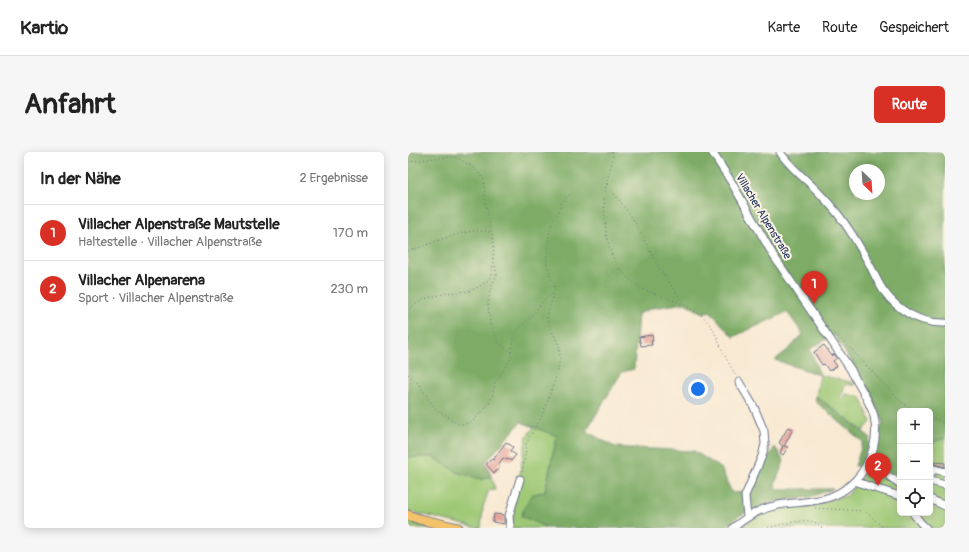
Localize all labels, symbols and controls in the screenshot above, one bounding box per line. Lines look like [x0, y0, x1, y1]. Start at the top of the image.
text: Kartio [20, 16, 68, 40]
text: Karte [768, 19, 800, 36]
text: Route [822, 19, 857, 36]
text: Gespeichert [879, 19, 949, 36]
button: Route [874, 86, 945, 123]
text: Anfahrt [24, 87, 116, 122]
north arrow [849, 164, 885, 200]
text: In der Nähe [40, 168, 121, 189]
text: 2 Ergebnisse [299, 170, 368, 186]
street label: Villacher Alpenstraße [733, 171, 795, 262]
text: Villacher Alpenstraße Mautstelle [78, 215, 280, 234]
text: 1 [50, 225, 56, 241]
text: 170 m [333, 225, 368, 241]
text: Haltestelle · Villacher Alpenstraße [78, 234, 262, 250]
text: Villacher Alpenarena [78, 271, 205, 290]
pin: 1 [801, 271, 827, 304]
text: 2 [49, 281, 57, 297]
text: 230 m [331, 281, 368, 297]
text: Sport · Villacher Alpenstraße [78, 290, 233, 306]
your location [688, 379, 708, 399]
map controls [897, 408, 933, 516]
button: + [897, 408, 933, 444]
button: − [897, 444, 933, 480]
pin: 2 [865, 453, 891, 486]
button: locate [897, 480, 933, 516]

